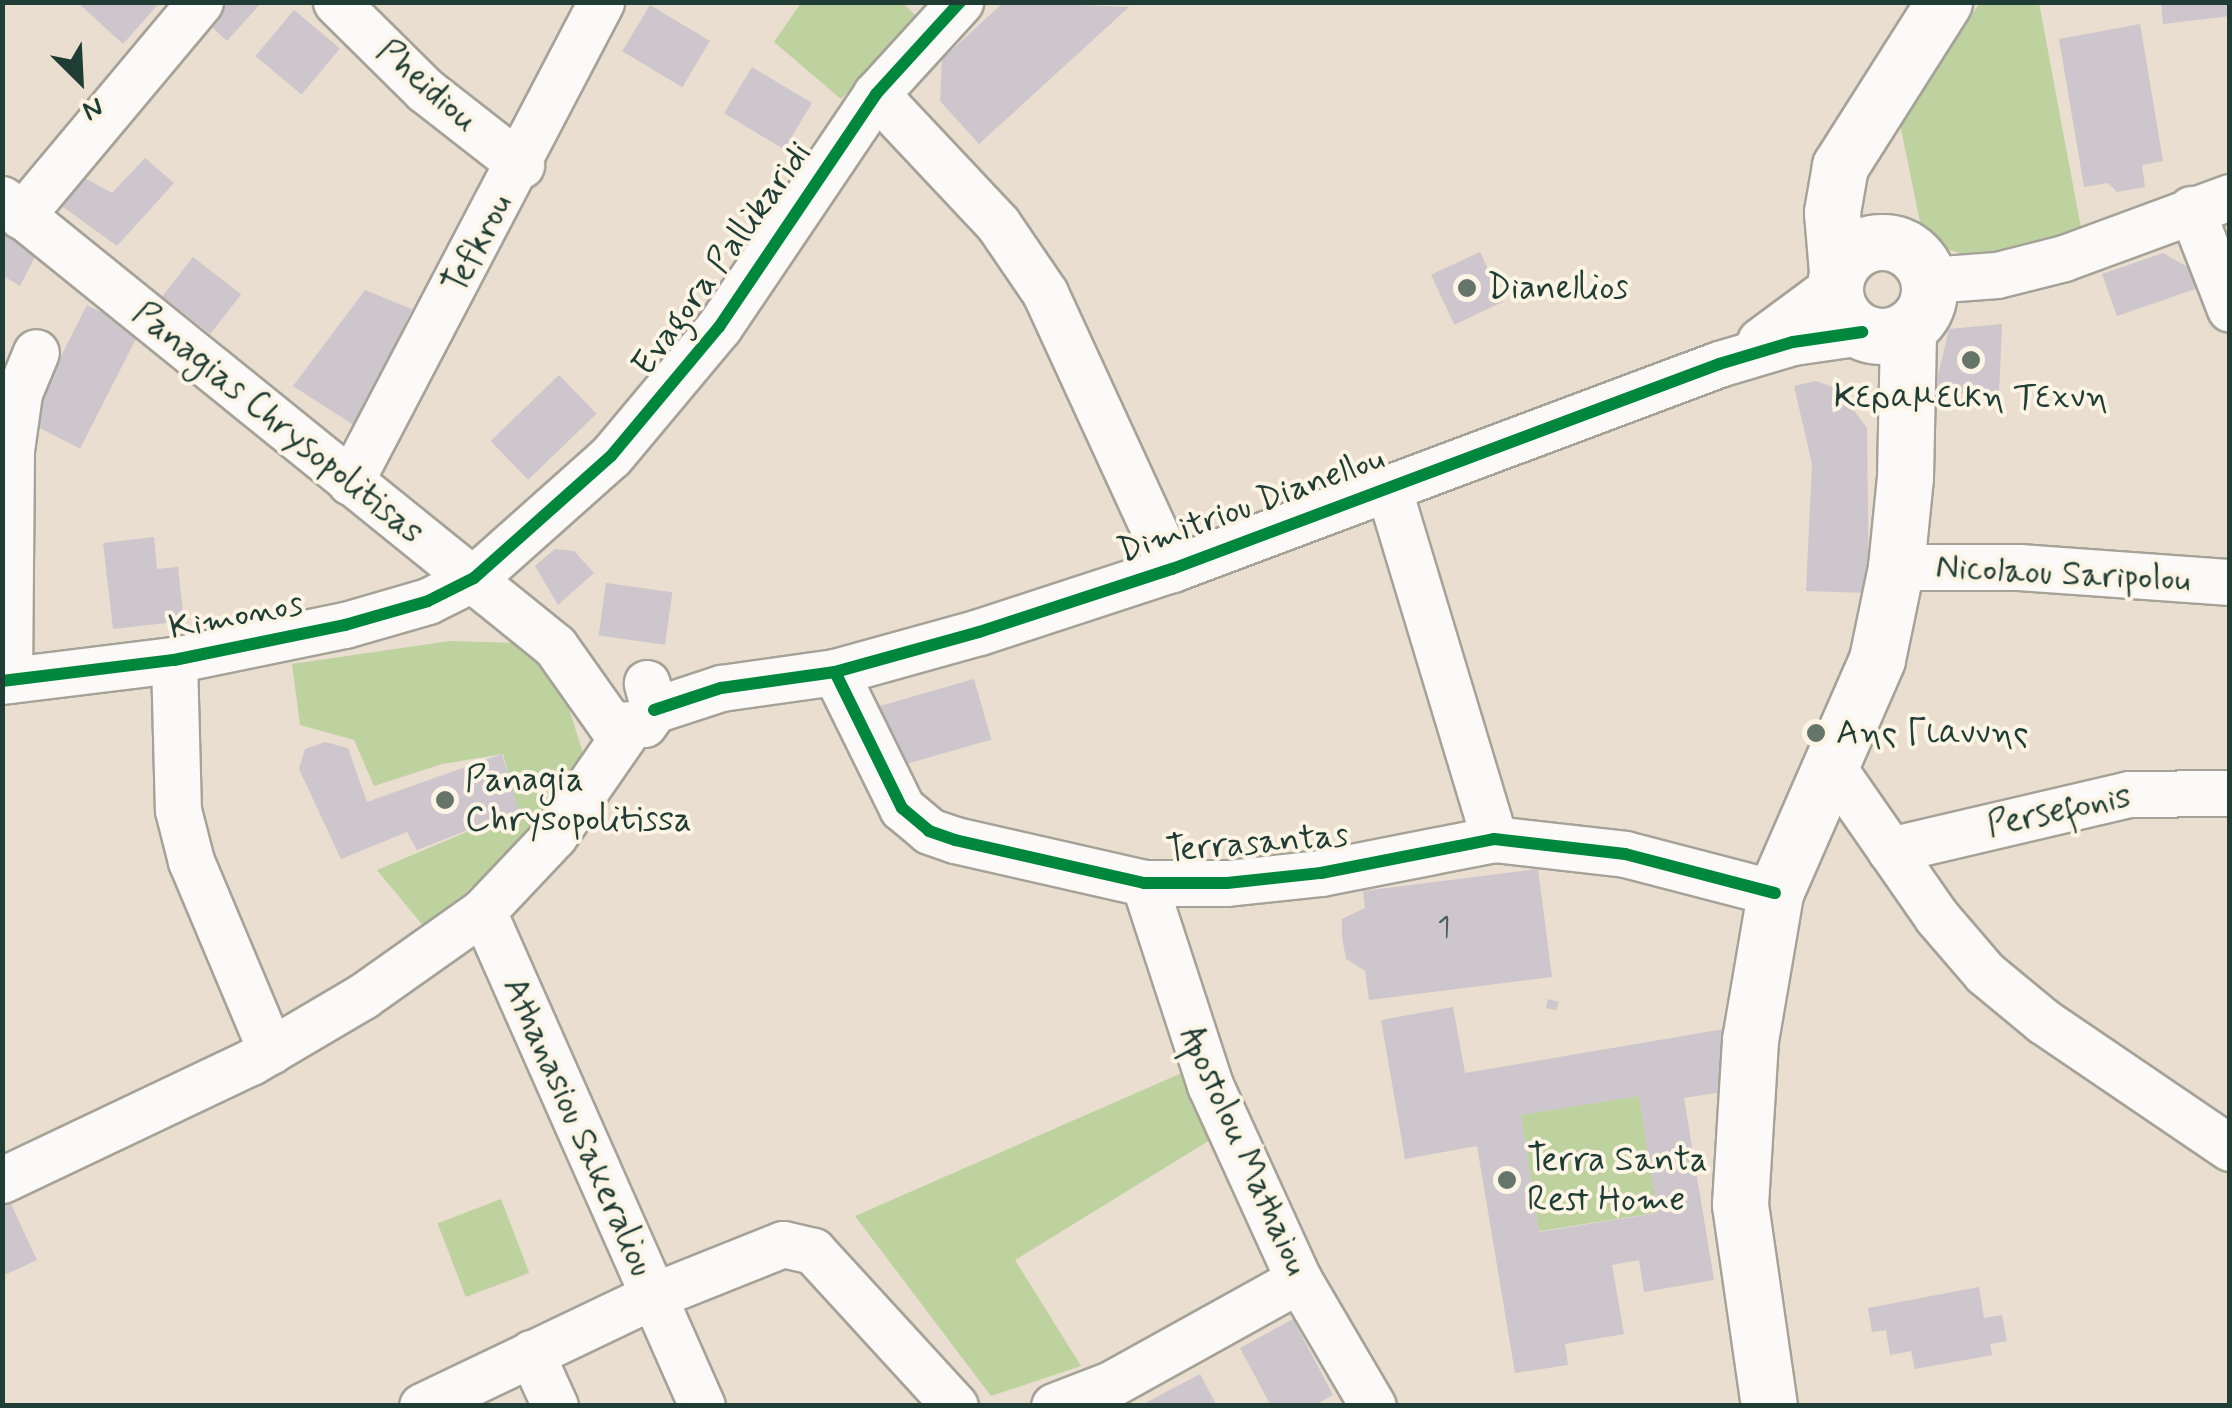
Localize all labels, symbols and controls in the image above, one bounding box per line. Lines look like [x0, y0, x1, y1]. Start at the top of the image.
north arrow [30, 30, 130, 130]
street label: Pheidiou [368, 31, 486, 141]
text: N [76, 87, 108, 129]
street label: Evagora Pallikaridi [623, 134, 821, 384]
street label: Tefkrou [434, 187, 522, 301]
place label: Dianellios [1487, 267, 1628, 309]
marker: Dianellios [1456, 277, 1478, 299]
street label: Panagias Chrysopolitisas [121, 290, 435, 556]
marker: Κεραμεικη Τεχνη [1960, 349, 1982, 371]
place label: Κεραμεικη Τεχνη [1834, 376, 2108, 418]
street label: Dimitriou Dianellou [1114, 438, 1388, 572]
street label: Nicolaou Saripolou [1937, 547, 2189, 601]
street label: Kimonos [165, 582, 307, 650]
place label: Αης Γιαννης [1836, 712, 2029, 754]
marker: Αης Γιαννης [1805, 722, 1827, 744]
place label: Panagia Chrysopolitissa [465, 759, 692, 841]
street label: Persefonis [1983, 775, 2135, 847]
marker: Panagia Chrysopolitissa [434, 789, 456, 811]
street label: Terrasantas [1164, 814, 1350, 872]
house number: 1 [1437, 910, 1451, 946]
street label: Athanasiou Sakeraliou [493, 971, 663, 1283]
street label: Apostolou Mathaiou [1170, 1020, 1318, 1282]
place label: Terra Santa Rest Home [1527, 1139, 1704, 1221]
marker: Terra Santa Rest Home [1496, 1169, 1518, 1191]

